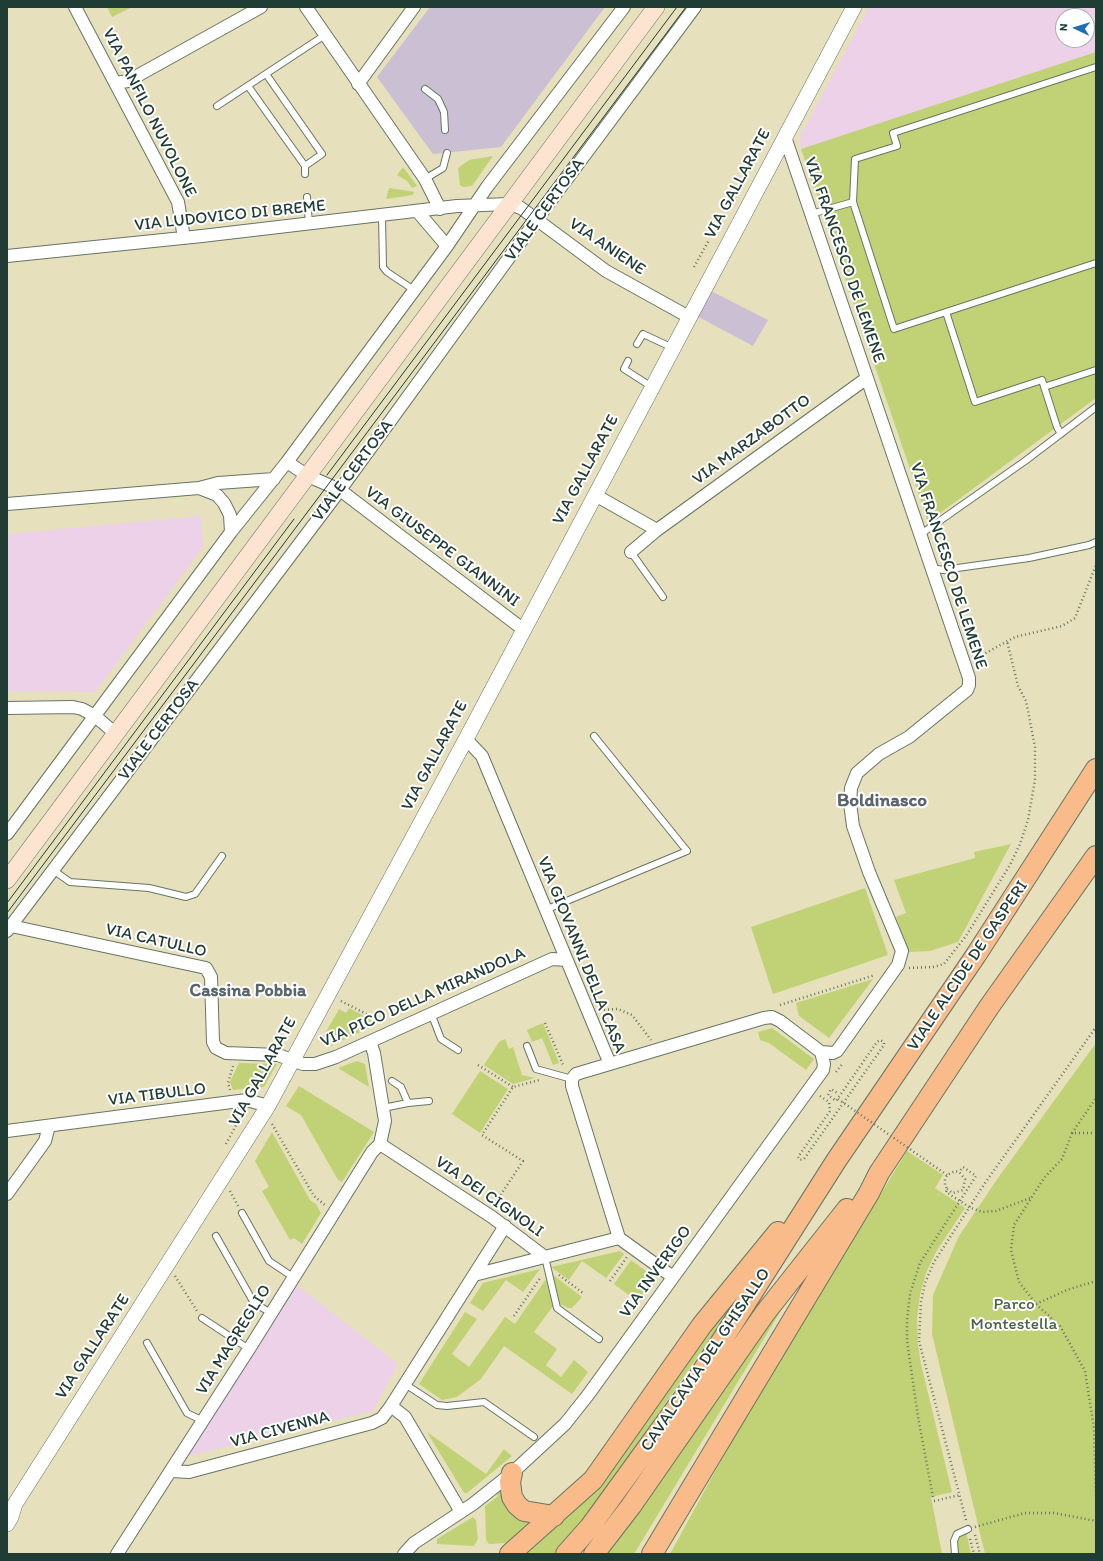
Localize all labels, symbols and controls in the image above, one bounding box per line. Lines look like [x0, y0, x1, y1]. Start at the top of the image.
north arrow [1055, 8, 1095, 48]
text: N [1057, 23, 1070, 31]
street label: VIA PANFILO NUVOLONE [97, 25, 201, 201]
street label: VIA GALLARATE [700, 125, 776, 243]
street label: VIA FRANCESCO DE LEMENE [799, 154, 889, 366]
street label: VIALE CERTOSA [501, 155, 589, 265]
street label: VIA LUDOVICO DI BREME [133, 196, 327, 236]
street label: VIA ANIENE [565, 214, 649, 280]
street label: VIA MARZABOTTO [689, 390, 815, 490]
street label: VIA GALLARATE [548, 411, 624, 529]
street label: VIALE CERTOSA [308, 416, 398, 526]
street label: VIA FRANCESCO DE LEMENE [905, 460, 991, 672]
street label: VIA GIUSEPPE GIANNINI [361, 482, 523, 612]
street label: VIALE CERTOSA [114, 675, 204, 785]
street label: VIA GALLARATE [397, 697, 473, 815]
district label: Boldinasco [837, 790, 927, 812]
street label: VIA GIOVANNI DELLA CASA [532, 854, 630, 1056]
street label: VIALE ALCIDE DE GASPERI [903, 877, 1033, 1055]
street label: VIA CATULLO [103, 919, 209, 963]
street label: VIA PICO DELLA MIRANDOLA [317, 943, 529, 1053]
district label: Cassina Pobbia [190, 980, 306, 1002]
street label: VIA GALLARATE [225, 1014, 301, 1130]
street label: VIA TIBULLO [107, 1079, 207, 1111]
street label: VIA DEI CIGNOLI [431, 1152, 547, 1242]
street label: VIA INVERIGO [616, 1222, 696, 1322]
street label: CAVALCAVIA DEL GHISALLO [637, 1264, 775, 1456]
street label: VIA MAGREGLIO [192, 1281, 276, 1399]
street label: VIA GALLARATE [51, 1290, 135, 1404]
park label: Parco Montestella [971, 1295, 1057, 1335]
street label: VIA CIVENNA [228, 1407, 332, 1453]

